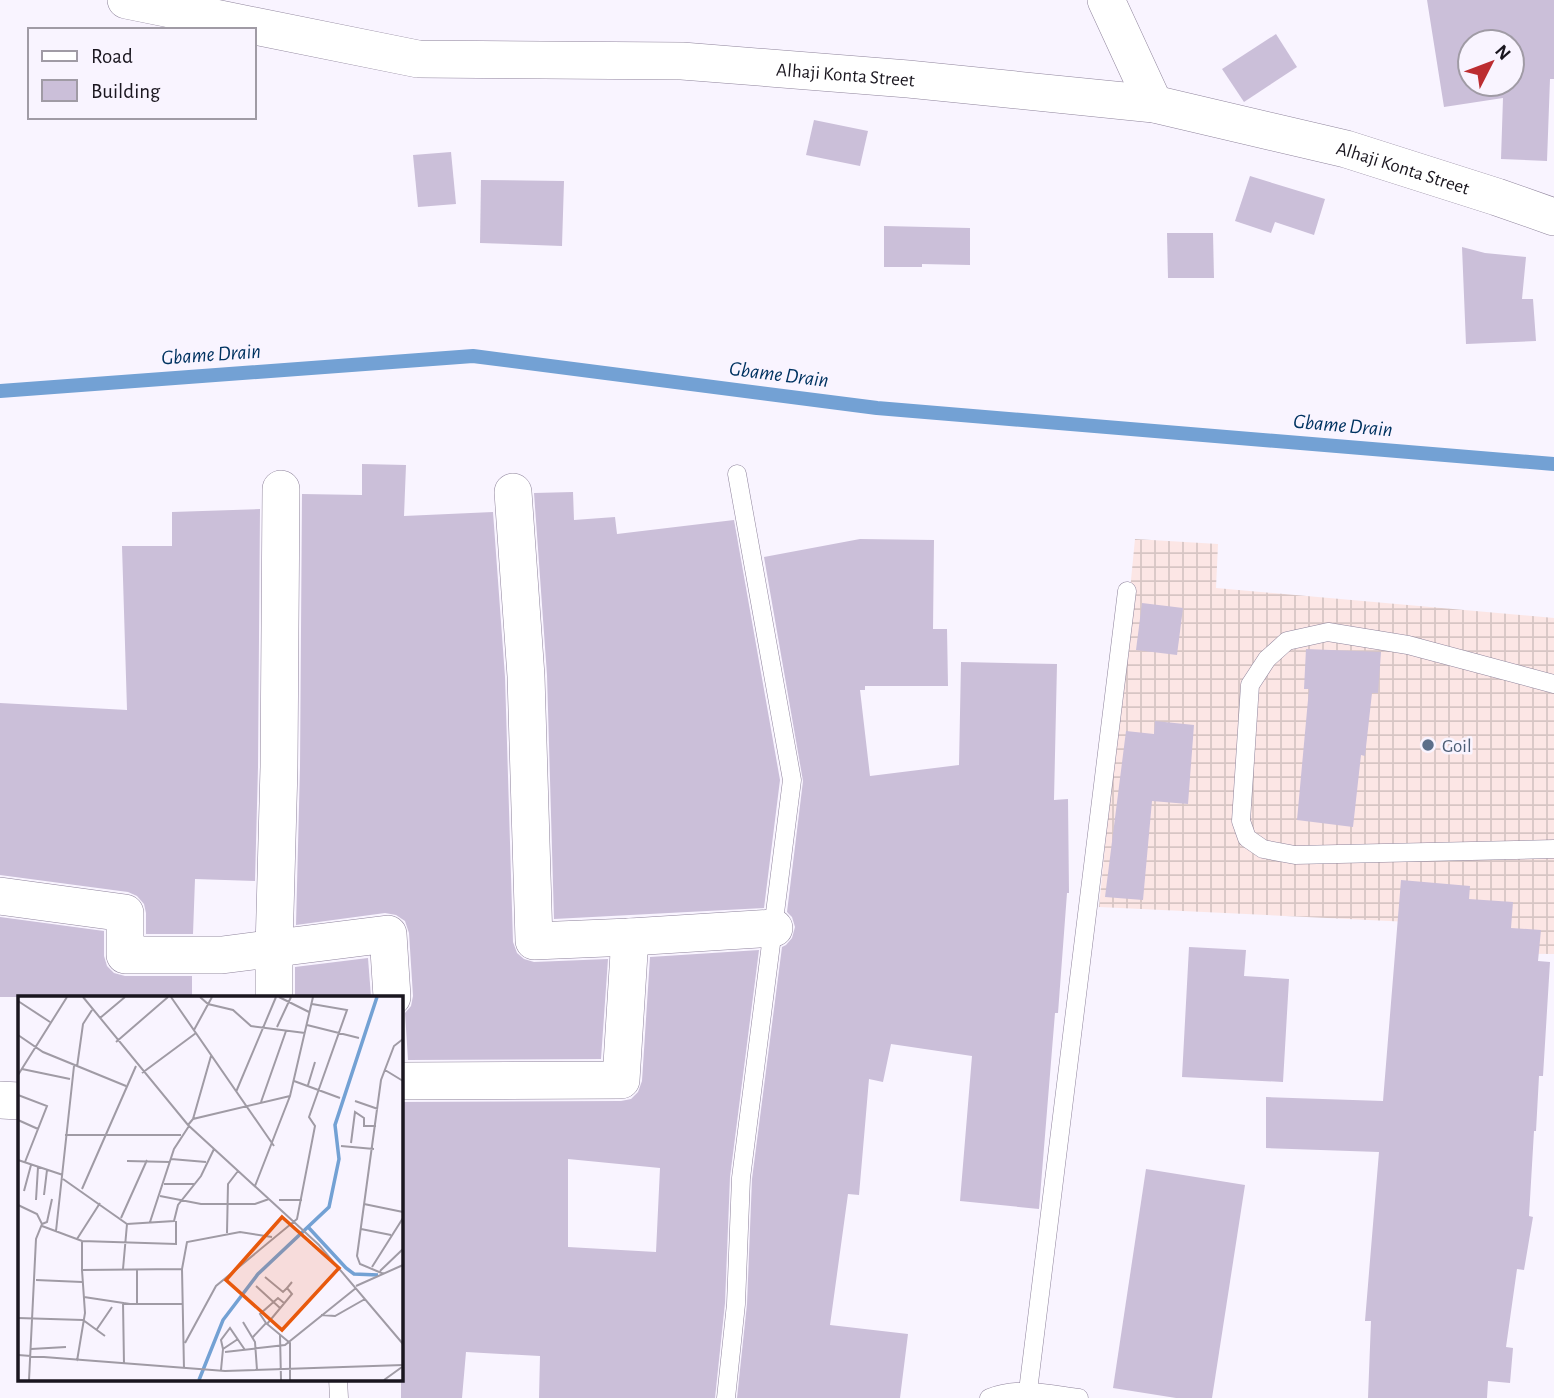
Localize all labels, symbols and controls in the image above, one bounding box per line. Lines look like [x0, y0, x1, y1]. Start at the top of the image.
legend [28, 28, 256, 119]
north arrow [1456, 28, 1526, 98]
text: N [1491, 41, 1514, 64]
text: Road [91, 46, 133, 67]
street label: Alhaji Konta Street [776, 61, 916, 91]
text: Building [91, 81, 161, 102]
street label: Alhaji Konta Street [1334, 139, 1472, 199]
water label: Gbame Drain [161, 341, 262, 368]
water label: Gbame Drain [728, 358, 830, 391]
water label: Gbame Drain [1292, 411, 1394, 440]
marker: Goil [1420, 737, 1436, 753]
place label: Goil [1442, 737, 1472, 756]
inset map [18, 996, 402, 1380]

